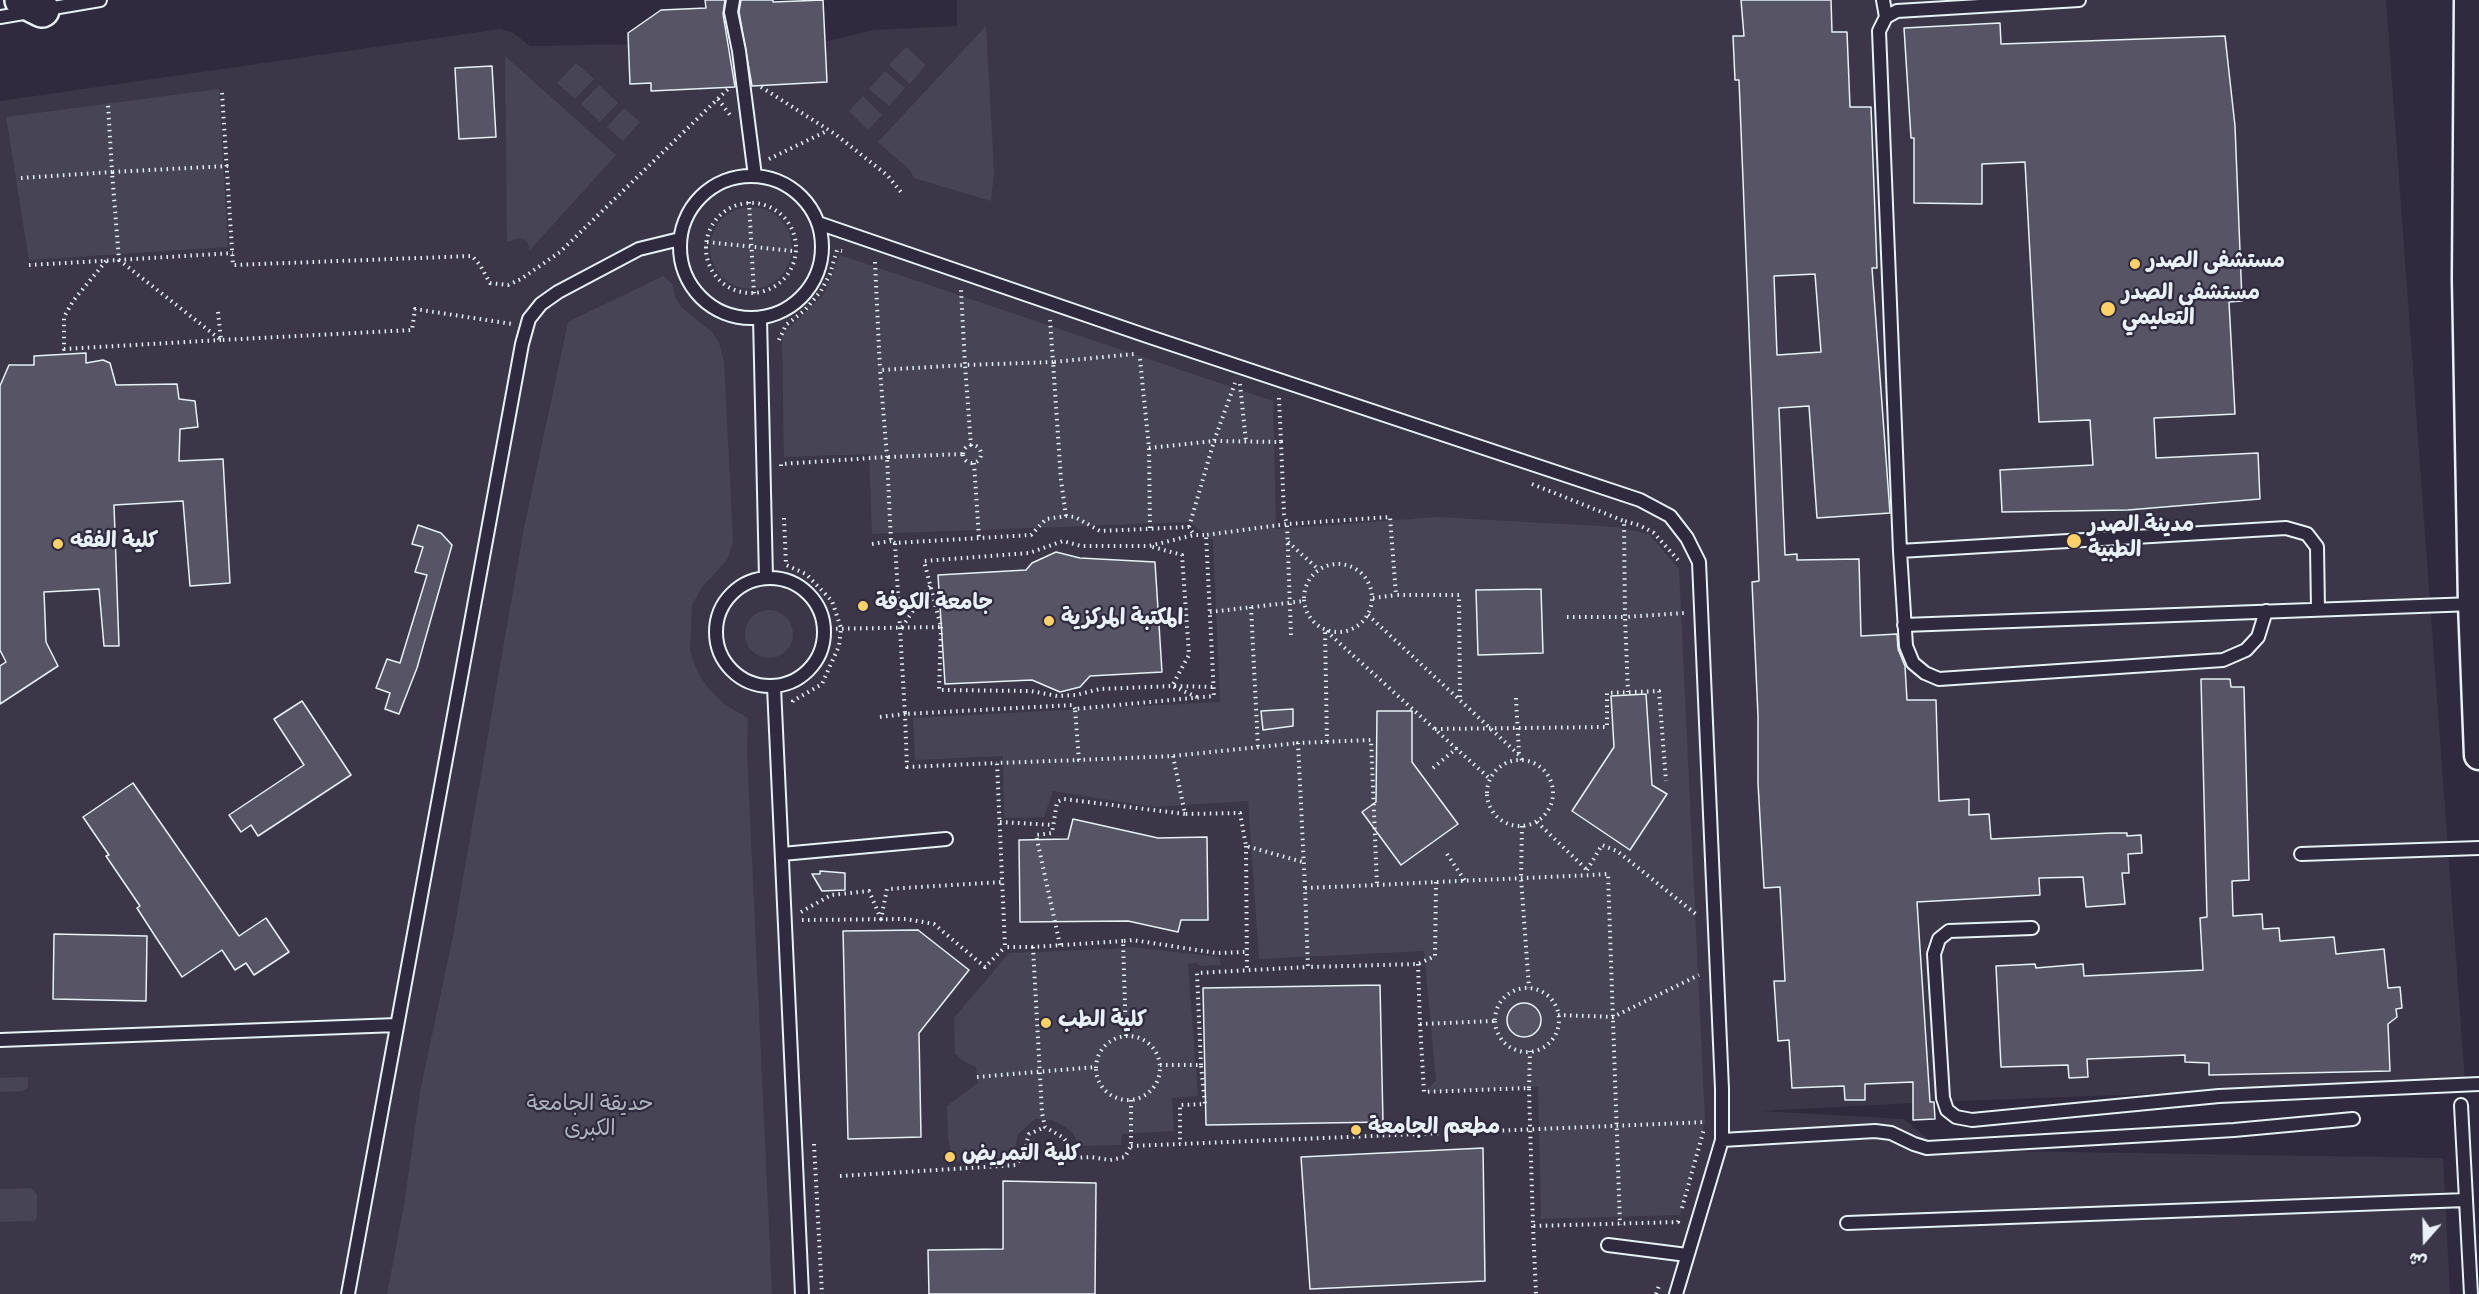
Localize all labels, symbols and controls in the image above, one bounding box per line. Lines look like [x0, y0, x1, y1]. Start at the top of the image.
place label: مستشفى الصدر [2147, 251, 2285, 277]
marker: مستشفى الصدر [2128, 257, 2142, 271]
place label: مستشفى الصدر التعليمي [2122, 283, 2260, 334]
marker: مستشفى الصدر التعليمي [2099, 300, 2117, 318]
place label: مدينة الصدر الطبية [2088, 515, 2194, 566]
place label: كلية الفقه [70, 531, 158, 557]
marker: مدينة الصدر الطبية [2065, 532, 2083, 550]
marker: كلية الفقه [51, 537, 65, 551]
place label: جامعة الكوفة [875, 593, 993, 619]
marker: جامعة الكوفة [856, 599, 870, 613]
place label: المكتبة المركزية [1061, 608, 1183, 634]
marker: المكتبة المركزية [1042, 614, 1056, 628]
place label: كلية الطب [1058, 1010, 1147, 1036]
marker: كلية الطب [1039, 1016, 1053, 1030]
park label: حديقة الجامعة الكبرى [526, 1094, 654, 1146]
place label: مطعم الجامعة [1368, 1117, 1500, 1143]
marker: مطعم الجامعة [1349, 1123, 1363, 1137]
place label: كلية التمريض [962, 1144, 1081, 1170]
marker: كلية التمريض [943, 1150, 957, 1164]
north arrow [2395, 1210, 2455, 1270]
text: ش [2407, 1245, 2430, 1269]

